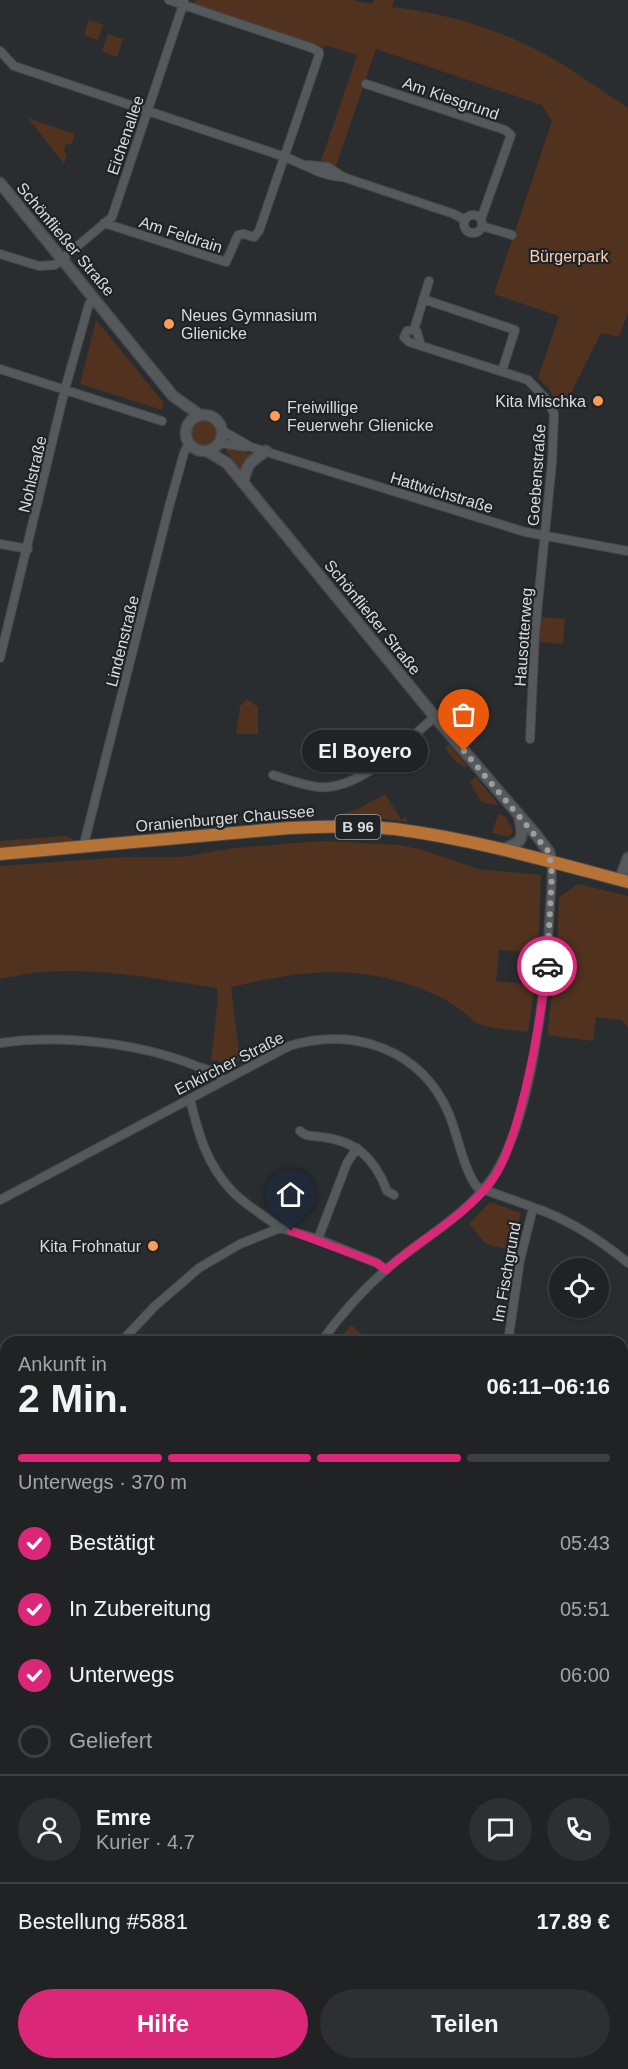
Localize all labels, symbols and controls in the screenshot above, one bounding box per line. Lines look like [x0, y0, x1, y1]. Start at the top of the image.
street label: Am Kiesgrund [401, 74, 501, 123]
street label: Eichenallee [104, 93, 147, 177]
street label: Schönfließer Straße [13, 179, 118, 299]
street label: Am Feldrain [137, 213, 224, 256]
park label: Bürgerpark [529, 248, 610, 265]
place label: Neues Gymnasium Glienicke [181, 307, 317, 342]
marker: Neues Gymnasium Glienicke [162, 317, 176, 331]
place label: Kita Mischka [495, 393, 586, 410]
marker: Kita Mischka [591, 394, 605, 408]
place label: Freiwillige Feuerwehr Glienicke [287, 399, 434, 434]
marker: Freiwillige Feuerwehr Glienicke [268, 409, 282, 423]
street label: Goebenstraße [524, 423, 549, 527]
street label: Nohlstraße [15, 434, 50, 514]
street label: Hattwichstraße [388, 469, 495, 516]
street label: Schönfließer Straße [321, 557, 424, 678]
street label: Hausotterweg [512, 587, 535, 687]
street label: Lindenstraße [103, 594, 142, 688]
pin [438, 689, 489, 751]
icon: bag [447, 698, 480, 731]
callout: El Boyero [302, 730, 428, 772]
text: El Boyero [318, 740, 412, 762]
street label: Oranienburger Chaussee [135, 802, 315, 835]
road number: B 96 [336, 815, 380, 839]
courier [517, 936, 577, 996]
icon: car [531, 950, 564, 983]
street label: Enkircher Straße [172, 1029, 287, 1098]
pin [265, 1169, 316, 1231]
icon: home [274, 1178, 307, 1211]
street label: Im Fischgrund [489, 1221, 524, 1323]
place label: Kita Frohnatur [40, 1238, 142, 1255]
marker: Kita Frohnatur [146, 1239, 160, 1253]
map controls [549, 1258, 609, 1318]
button: locate [549, 1258, 609, 1318]
text: Ankunft in [18, 1353, 107, 1375]
text: 06:11–06:16 [486, 1374, 610, 1399]
text: 2 Min. [18, 1377, 129, 1420]
text: Unterwegs · 370 m [18, 1471, 187, 1493]
icon: check [18, 1527, 51, 1560]
text: Bestätigt [69, 1530, 155, 1555]
text: 05:43 [560, 1532, 610, 1554]
icon: check [18, 1593, 51, 1626]
text: In Zubereitung [69, 1596, 211, 1621]
text: 05:51 [560, 1598, 610, 1620]
icon: check [18, 1659, 51, 1692]
text: Unterwegs [69, 1662, 174, 1687]
text: 06:00 [560, 1664, 610, 1686]
text: Geliefert [69, 1728, 152, 1753]
button: person [18, 1798, 81, 1861]
button: chat [469, 1798, 532, 1861]
button: phone [547, 1798, 610, 1861]
text: Emre [96, 1805, 151, 1830]
text: Kurier · 4.7 [96, 1831, 195, 1853]
text: Bestellung #5881 [18, 1909, 188, 1934]
text: 17.89 € [537, 1909, 610, 1934]
button: Hilfe [18, 1989, 308, 2058]
button: Teilen [320, 1989, 610, 2058]

